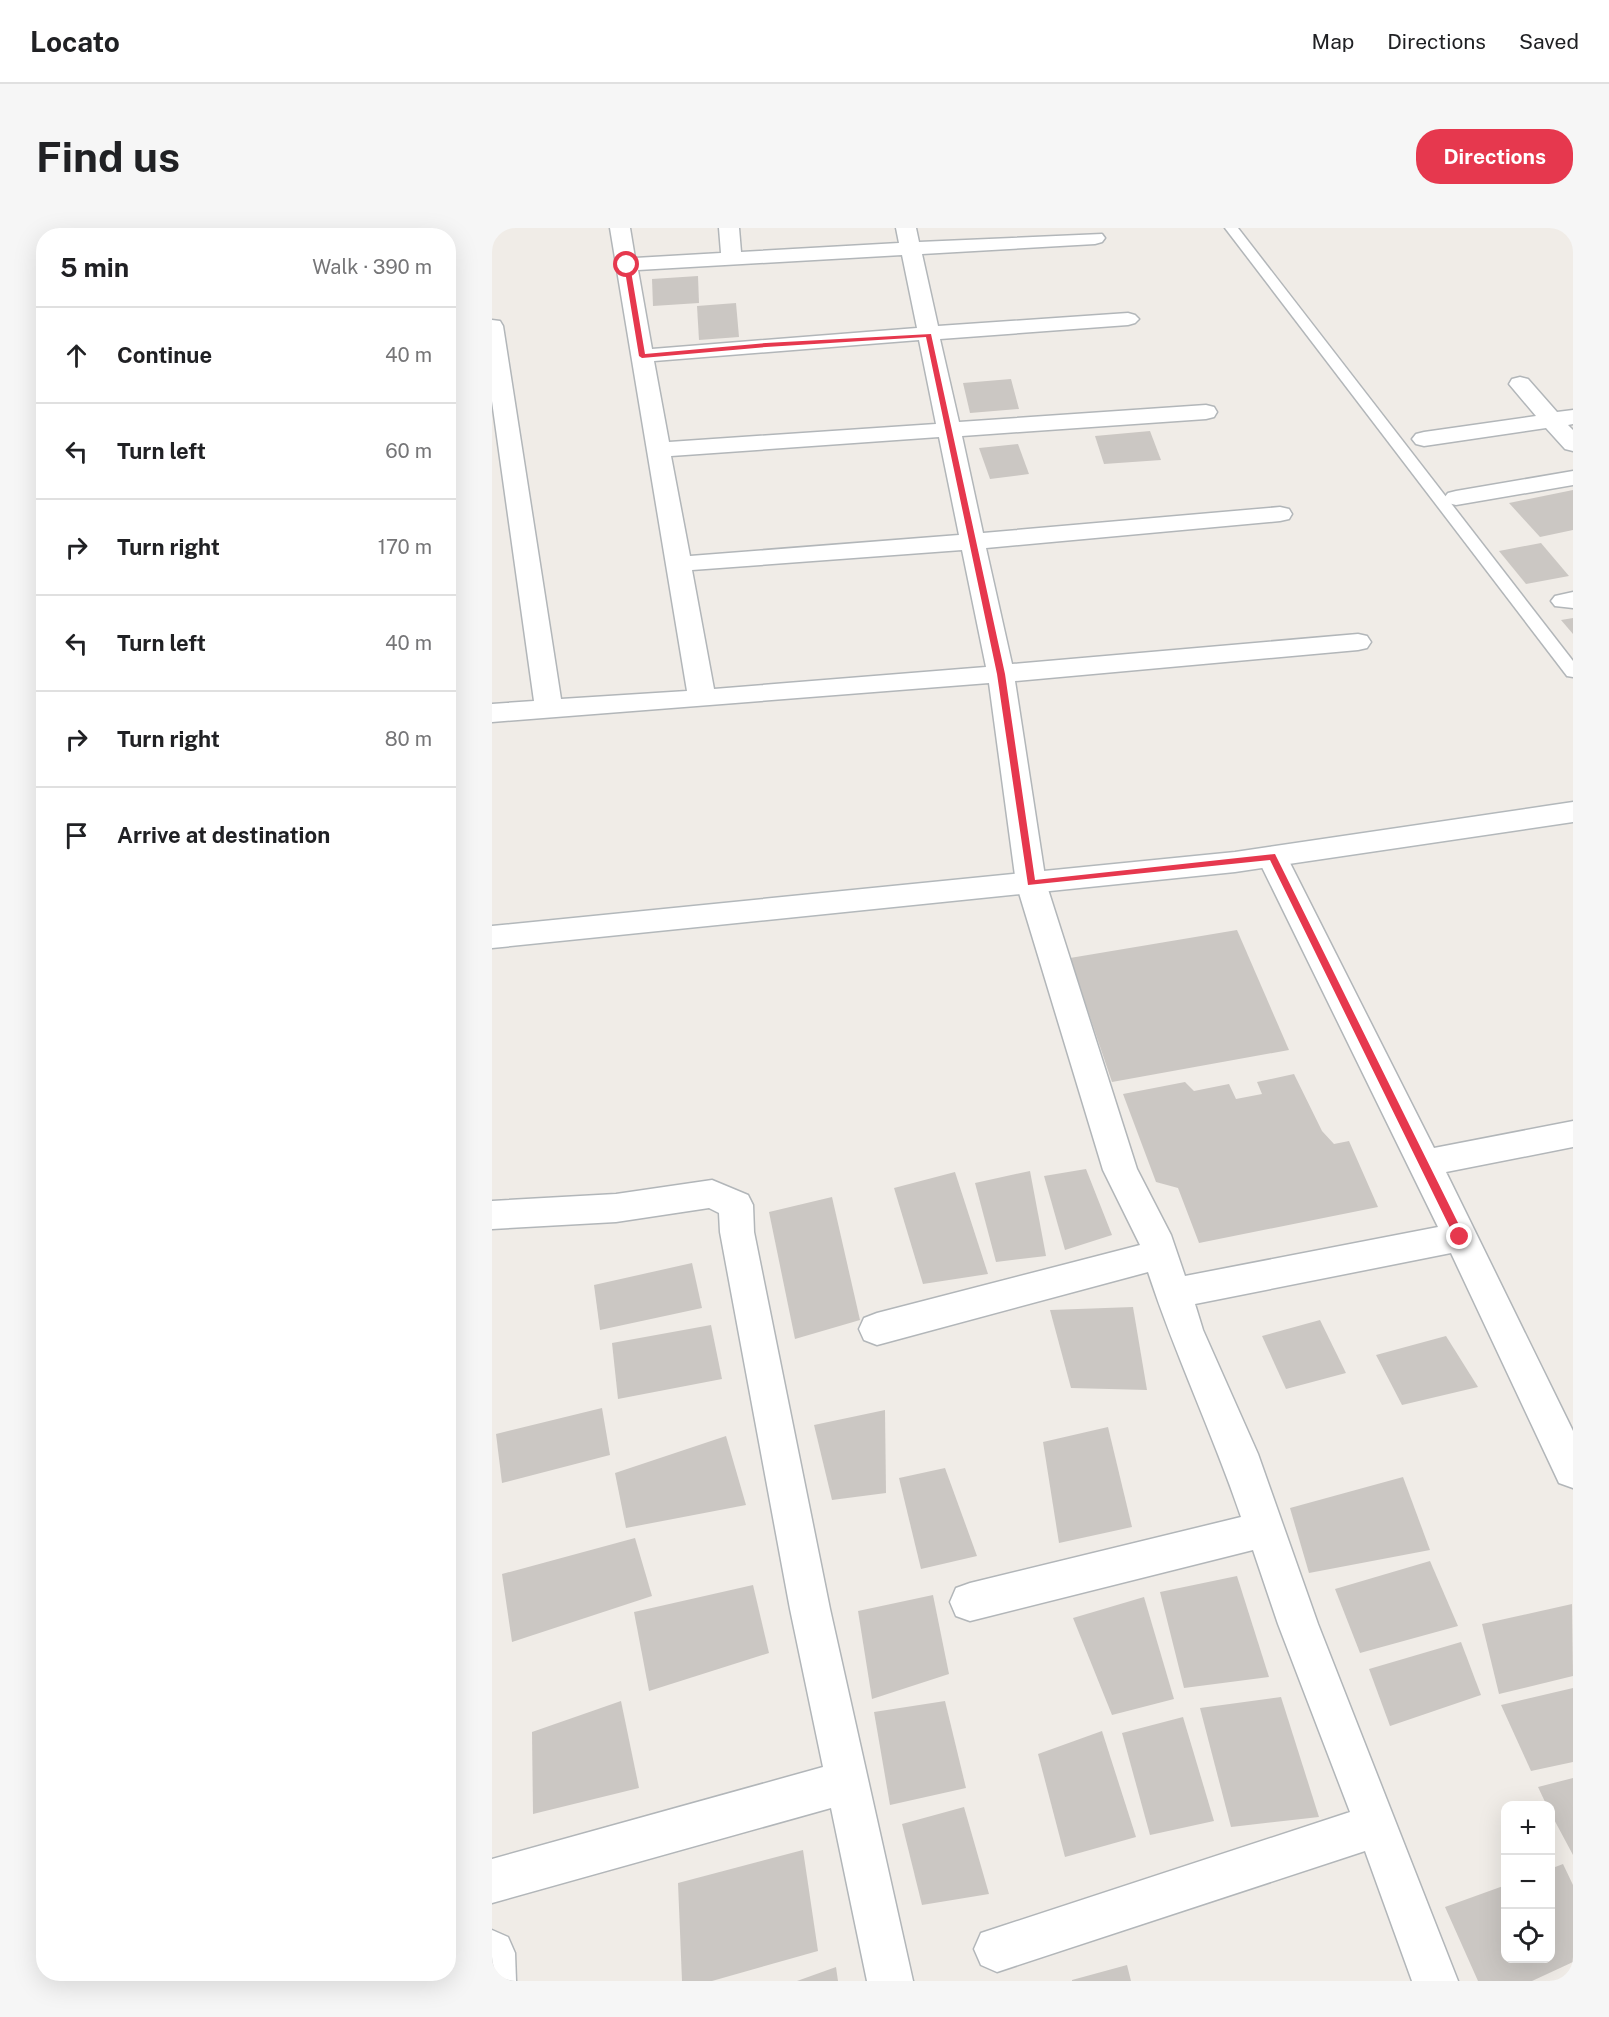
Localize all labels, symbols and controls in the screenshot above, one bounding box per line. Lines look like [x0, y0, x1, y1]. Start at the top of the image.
text: Locato [30, 25, 120, 58]
text: Map [1312, 29, 1354, 54]
text: Directions [1387, 29, 1486, 54]
text: Saved [1519, 29, 1579, 54]
button: Directions [1416, 129, 1573, 184]
text: Find us [36, 132, 180, 181]
route start [613, 251, 639, 277]
text: 5 min [60, 252, 129, 283]
text: Walk · 390 m [312, 255, 432, 279]
icon: ahead [60, 339, 93, 372]
text: Continue [117, 342, 212, 368]
text: 40 m [385, 343, 432, 367]
icon: left [60, 435, 93, 468]
text: Turn left [117, 438, 206, 464]
text: 60 m [385, 439, 432, 463]
icon: right [60, 531, 93, 564]
text: Turn right [117, 534, 220, 560]
text: 170 m [378, 535, 432, 559]
icon: left [60, 627, 93, 660]
text: Turn left [117, 630, 206, 656]
text: 40 m [385, 631, 432, 655]
icon: right [60, 723, 93, 756]
text: Turn right [117, 726, 220, 752]
text: 80 m [385, 727, 432, 751]
icon: arrive [60, 819, 93, 852]
text: Arrive at destination [117, 822, 330, 848]
route end [1446, 1223, 1472, 1249]
map controls [1501, 1801, 1555, 1963]
button: + [1501, 1801, 1555, 1855]
button: − [1501, 1855, 1555, 1909]
button: locate [1501, 1909, 1555, 1963]

